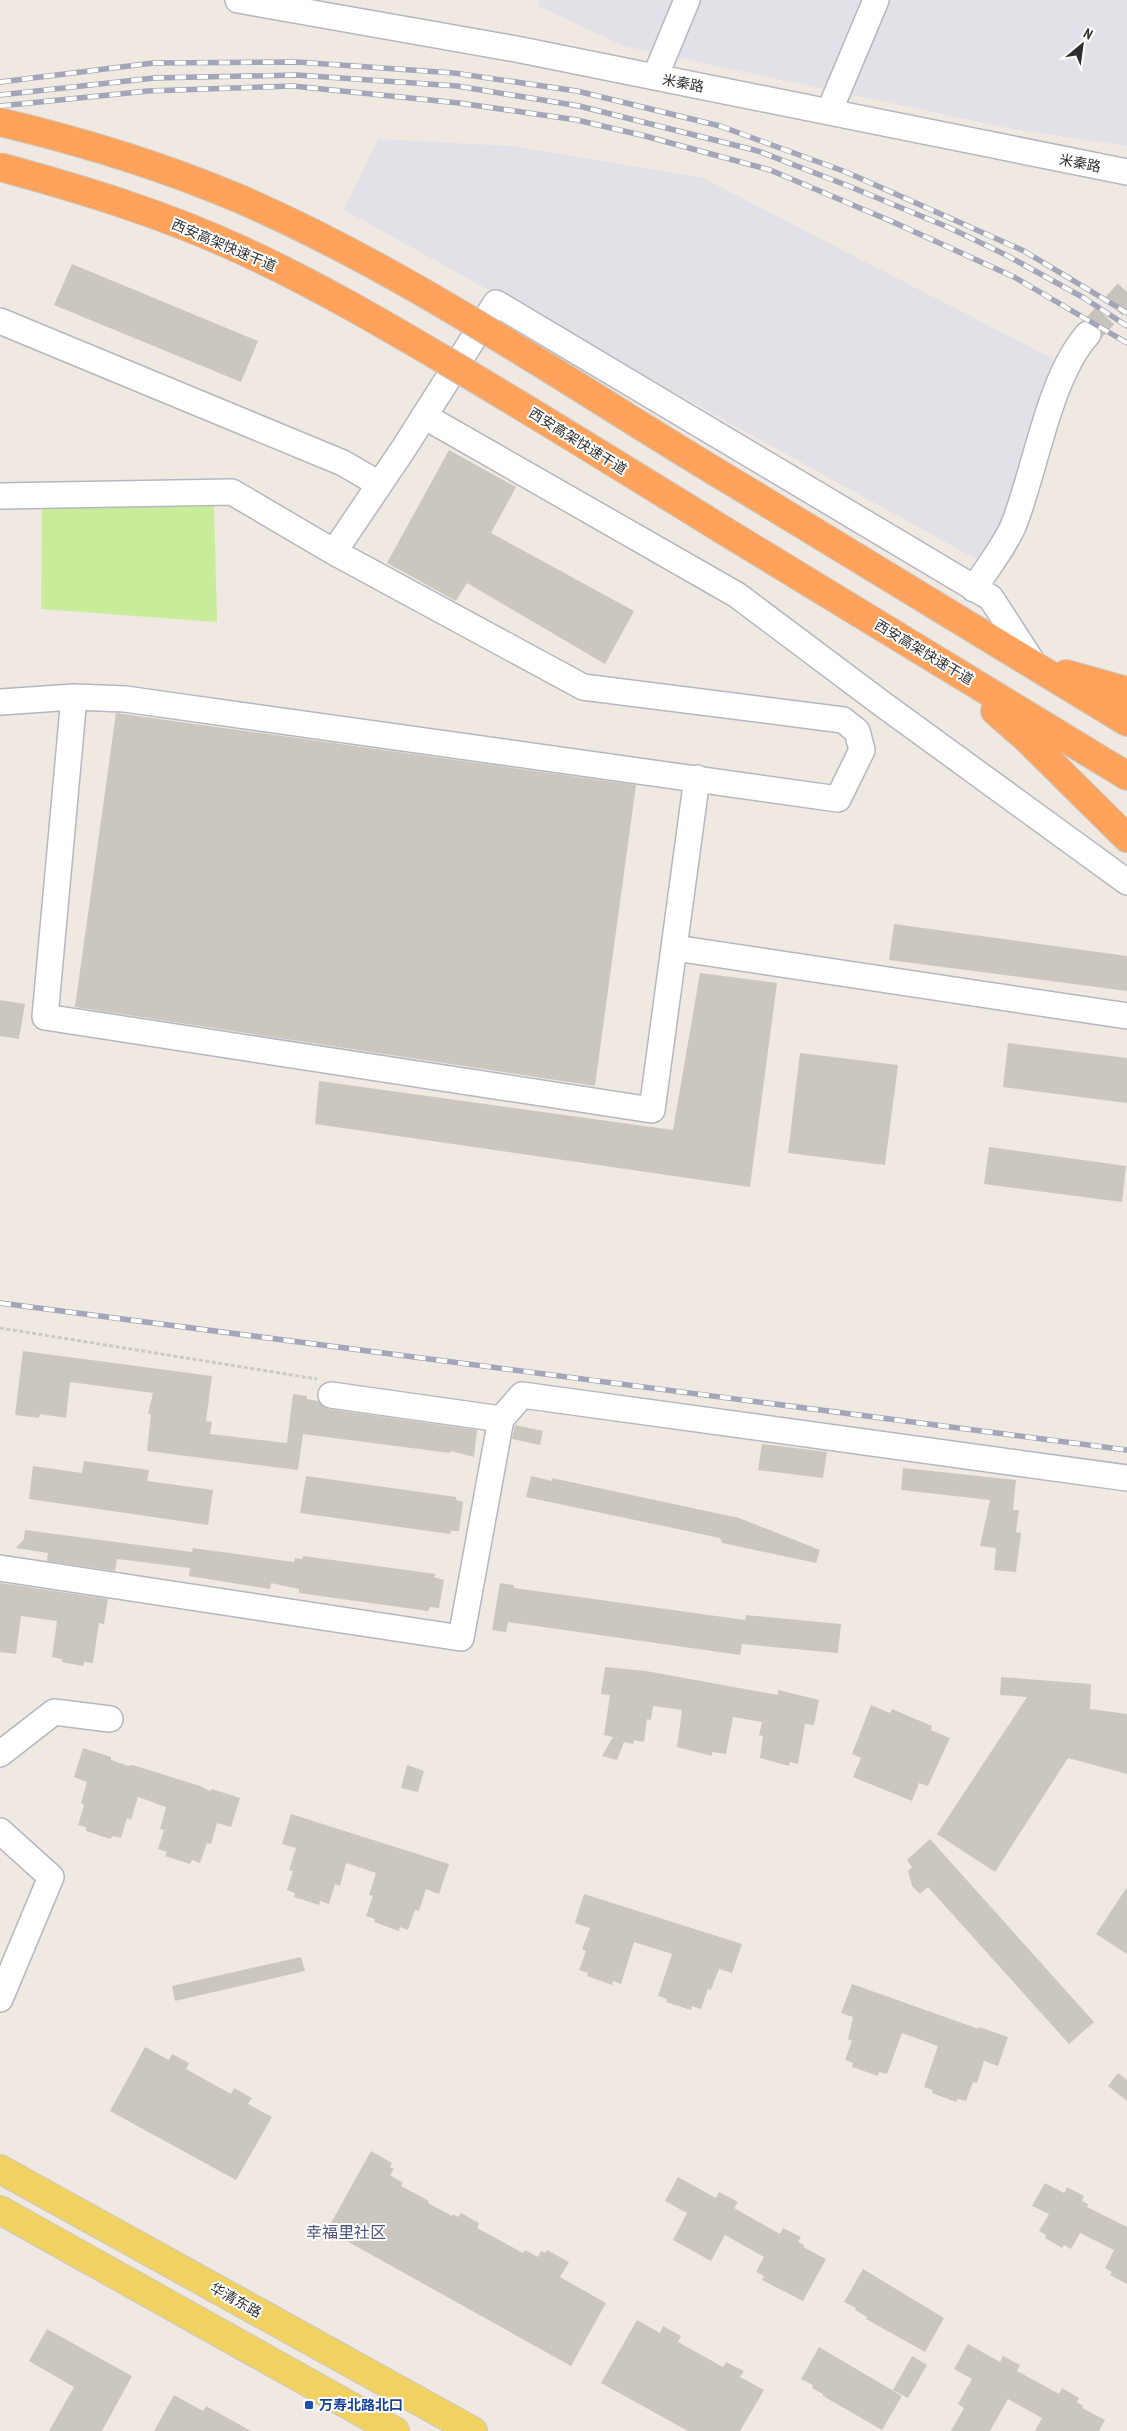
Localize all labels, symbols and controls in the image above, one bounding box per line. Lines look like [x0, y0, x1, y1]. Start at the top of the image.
north arrow [1057, 20, 1107, 70]
text: N [1081, 24, 1096, 43]
street label: 米秦路 [661, 70, 705, 96]
street label: 米秦路 [1058, 150, 1102, 176]
street label: 西安高架快速干道 [169, 215, 279, 275]
street label: 西安高架快速干道 [526, 404, 630, 478]
street label: 西安高架快速干道 [871, 615, 977, 689]
district label: 幸福里社区 [306, 2222, 386, 2242]
street label: 华清东路 [207, 2279, 265, 2321]
place label: 万寿北路北口 [319, 2396, 403, 2414]
marker: 万寿北路北口 [303, 2399, 315, 2411]

